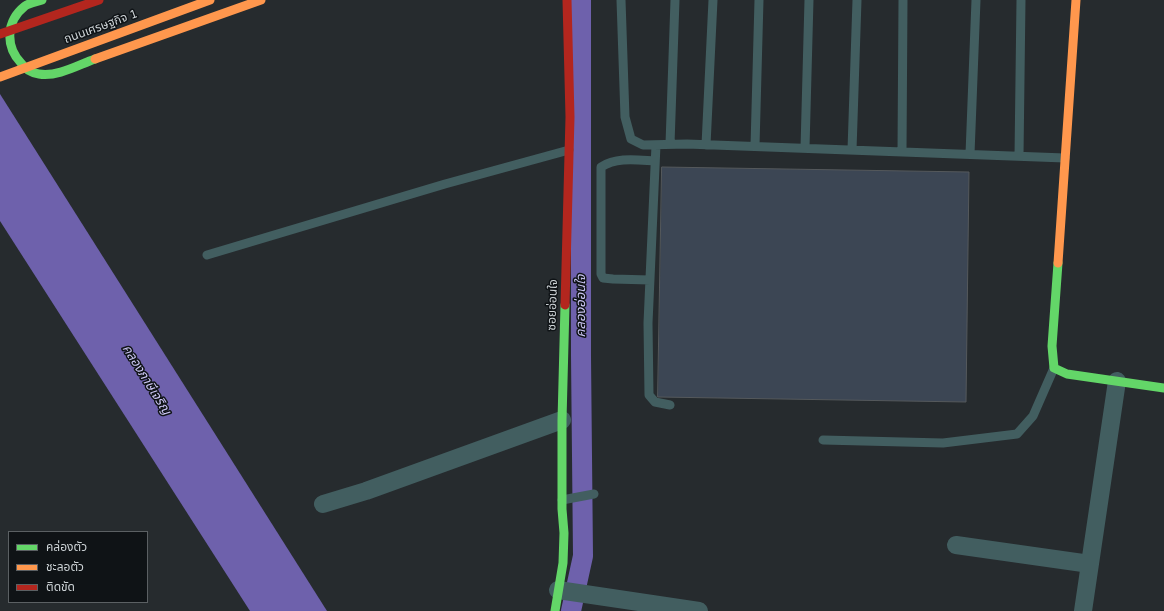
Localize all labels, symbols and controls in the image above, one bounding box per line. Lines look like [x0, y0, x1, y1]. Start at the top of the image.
street label: ถนนเศรษฐกิจ 1 [62, 7, 140, 47]
water label: คลองอ่อนใจ [574, 274, 590, 338]
street label: ซอยอ่อนใจ [545, 279, 561, 331]
water label: คลองภาษีเจริญ [118, 342, 174, 418]
legend [8, 531, 148, 603]
text: คล่องตัว [46, 540, 87, 554]
text: ชะลอตัว [46, 560, 84, 574]
text: ติดขัด [46, 580, 75, 594]

